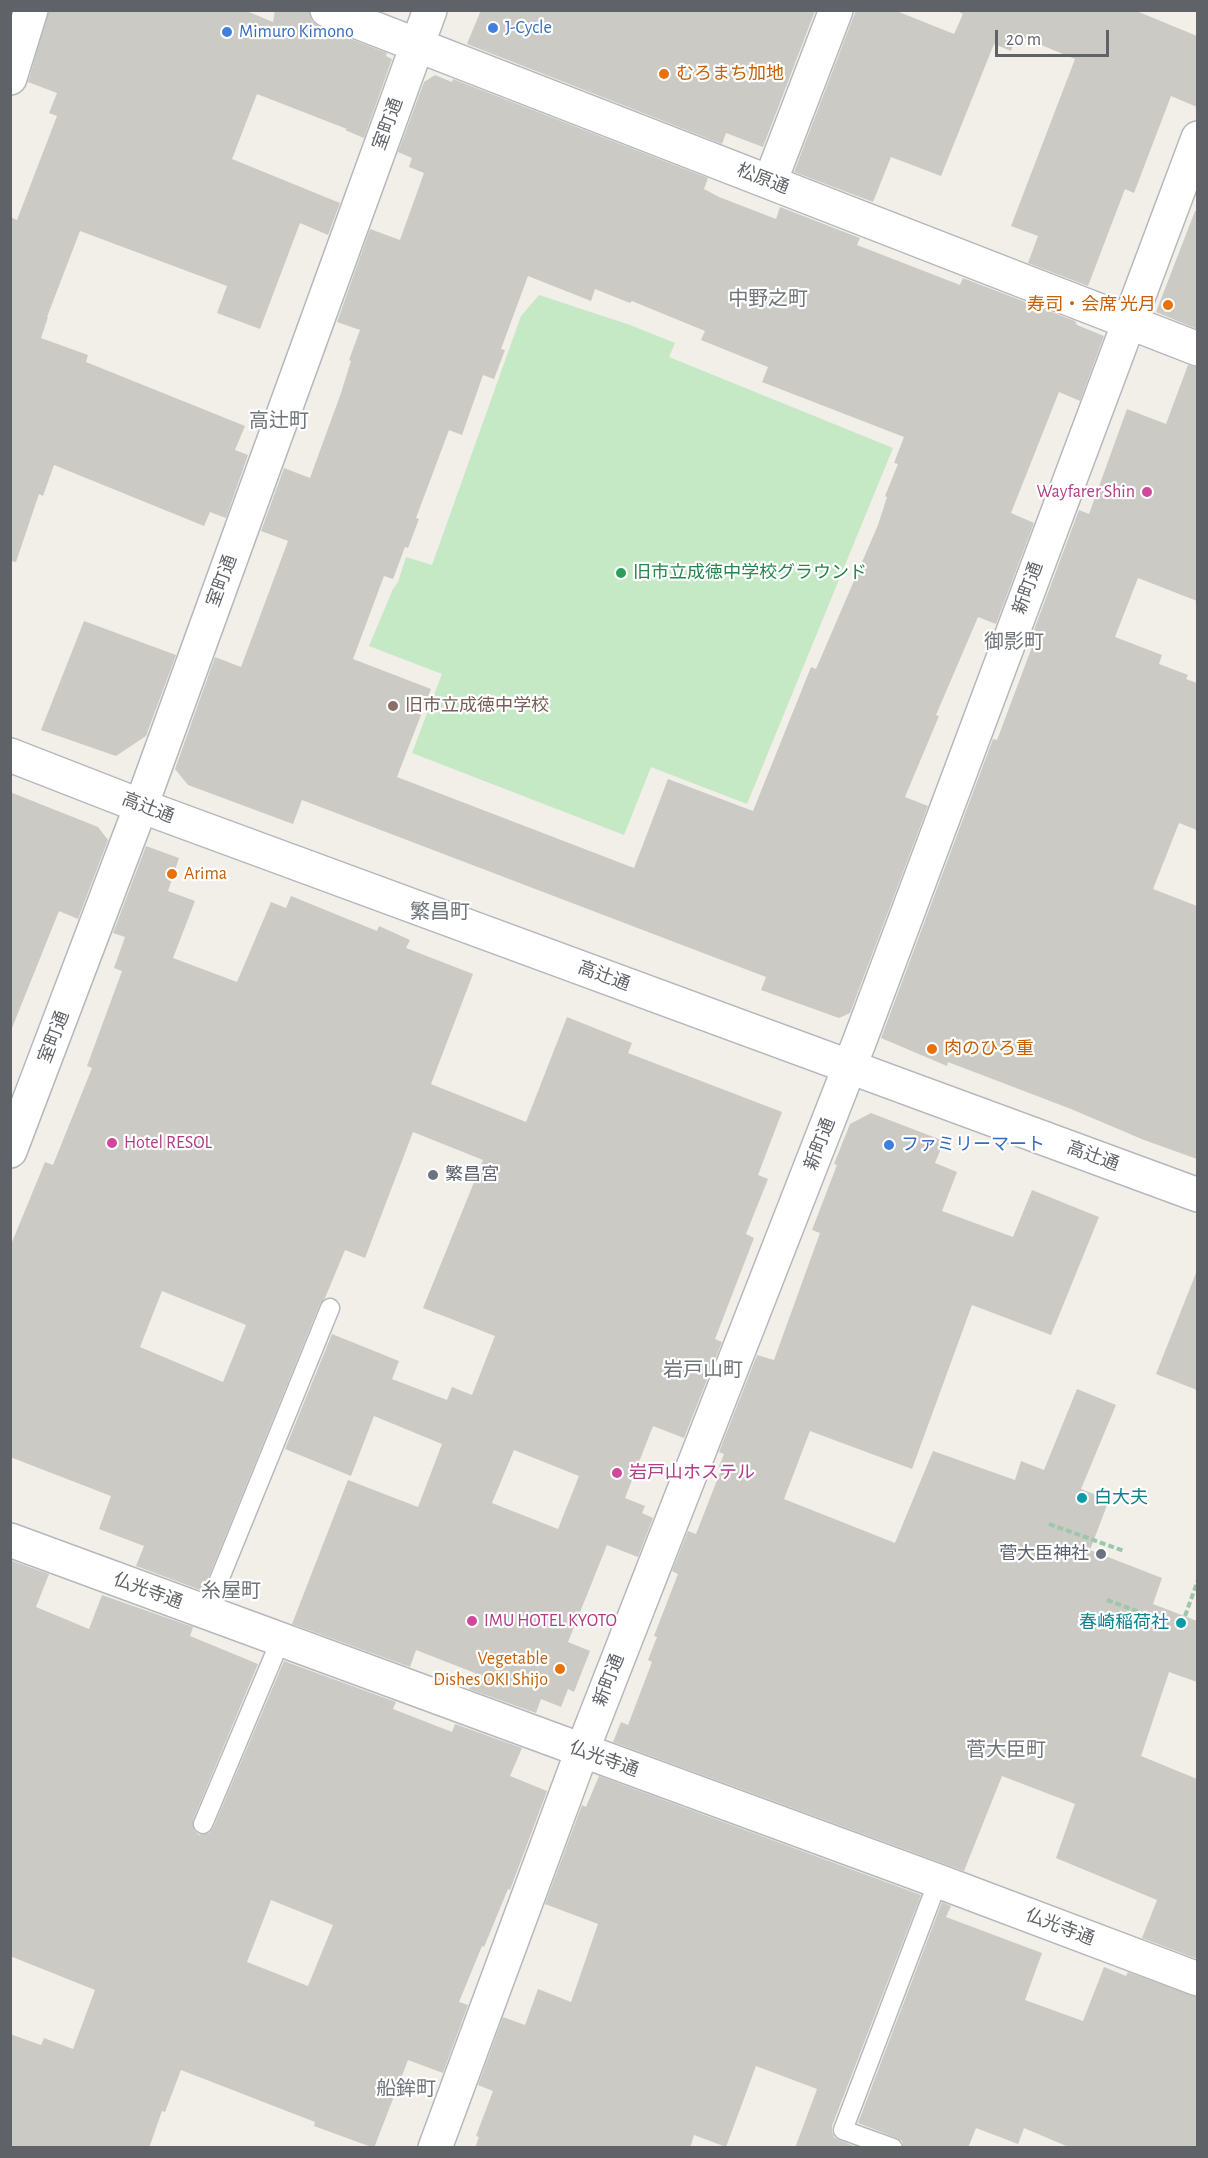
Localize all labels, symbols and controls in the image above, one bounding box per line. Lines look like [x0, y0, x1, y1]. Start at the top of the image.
place label: J-Cycle [505, 17, 552, 39]
scale bar [998, 18, 1112, 56]
place label: Mimuro Kimono [239, 21, 354, 43]
marker: J-Cycle [486, 21, 500, 35]
marker: Mimuro Kimono [220, 25, 234, 39]
text: 20 m [1006, 31, 1041, 49]
place label: むろまち加地 [676, 63, 784, 85]
marker: むろまち加地 [657, 67, 671, 81]
street label: 室町通 [369, 95, 407, 153]
street label: 松原通 [734, 159, 792, 199]
district label: 中野之町 [728, 287, 808, 311]
place label: 寿司・会席 光月 [1027, 294, 1156, 316]
marker: 寿司・会席 光月 [1161, 298, 1175, 312]
district label: 高辻町 [249, 409, 309, 433]
place label: Wayfarer Shin [1037, 481, 1135, 503]
marker: Wayfarer Shin [1140, 485, 1154, 499]
street label: 室町通 [203, 552, 241, 610]
street label: 新町通 [1009, 559, 1047, 617]
place label: 旧市立成徳中学校グラウンド [633, 562, 867, 584]
marker: 旧市立成徳中学校グラウンド [614, 566, 628, 580]
district label: 御影町 [984, 630, 1044, 654]
place label: 旧市立成徳中学校 [405, 695, 549, 717]
marker: 旧市立成徳中学校 [386, 699, 400, 713]
street label: 高辻通 [119, 788, 177, 828]
place label: Arima [184, 863, 227, 885]
marker: Arima [165, 867, 179, 881]
district label: 繁昌町 [410, 900, 470, 924]
street label: 高辻通 [575, 957, 633, 995]
street label: 室町通 [34, 1008, 74, 1066]
place label: 肉のひろ重 [944, 1038, 1034, 1060]
marker: 肉のひろ重 [925, 1042, 939, 1056]
street label: 新町通 [800, 1115, 840, 1173]
place label: Hotel RESOL [124, 1132, 212, 1154]
place label: ファミリーマート [901, 1134, 1045, 1156]
marker: Hotel RESOL [105, 1136, 119, 1150]
street label: 高辻通 [1064, 1137, 1122, 1175]
marker: ファミリーマート [882, 1138, 896, 1152]
place label: 繁昌宮 [445, 1164, 499, 1186]
marker: 繁昌宮 [426, 1168, 440, 1182]
district label: 岩戸山町 [663, 1358, 743, 1382]
place label: 岩戸山ホステル [629, 1462, 755, 1484]
marker: 岩戸山ホステル [610, 1466, 624, 1480]
place label: 白大夫 [1094, 1487, 1148, 1509]
marker: 白大夫 [1075, 1491, 1089, 1505]
place label: 菅大臣神社 [999, 1543, 1089, 1565]
marker: 菅大臣神社 [1094, 1547, 1108, 1561]
street label: 仏光寺通 [110, 1569, 186, 1613]
district label: 糸屋町 [201, 1579, 261, 1603]
place label: IMU HOTEL KYOTO [484, 1610, 617, 1632]
place label: 春崎稲荷社 [1079, 1612, 1169, 1634]
marker: IMU HOTEL KYOTO [465, 1614, 479, 1628]
marker: 春崎稲荷社 [1174, 1616, 1188, 1630]
place label: Vegetable Dishes OKI Shijo [433, 1648, 548, 1690]
street label: 新町通 [589, 1651, 629, 1709]
marker: Vegetable Dishes OKI Shijo [553, 1662, 567, 1676]
street label: 仏光寺通 [566, 1737, 642, 1781]
district label: 菅大臣町 [966, 1738, 1046, 1762]
street label: 仏光寺通 [1023, 1904, 1097, 1950]
district label: 船鉾町 [376, 2077, 436, 2101]

